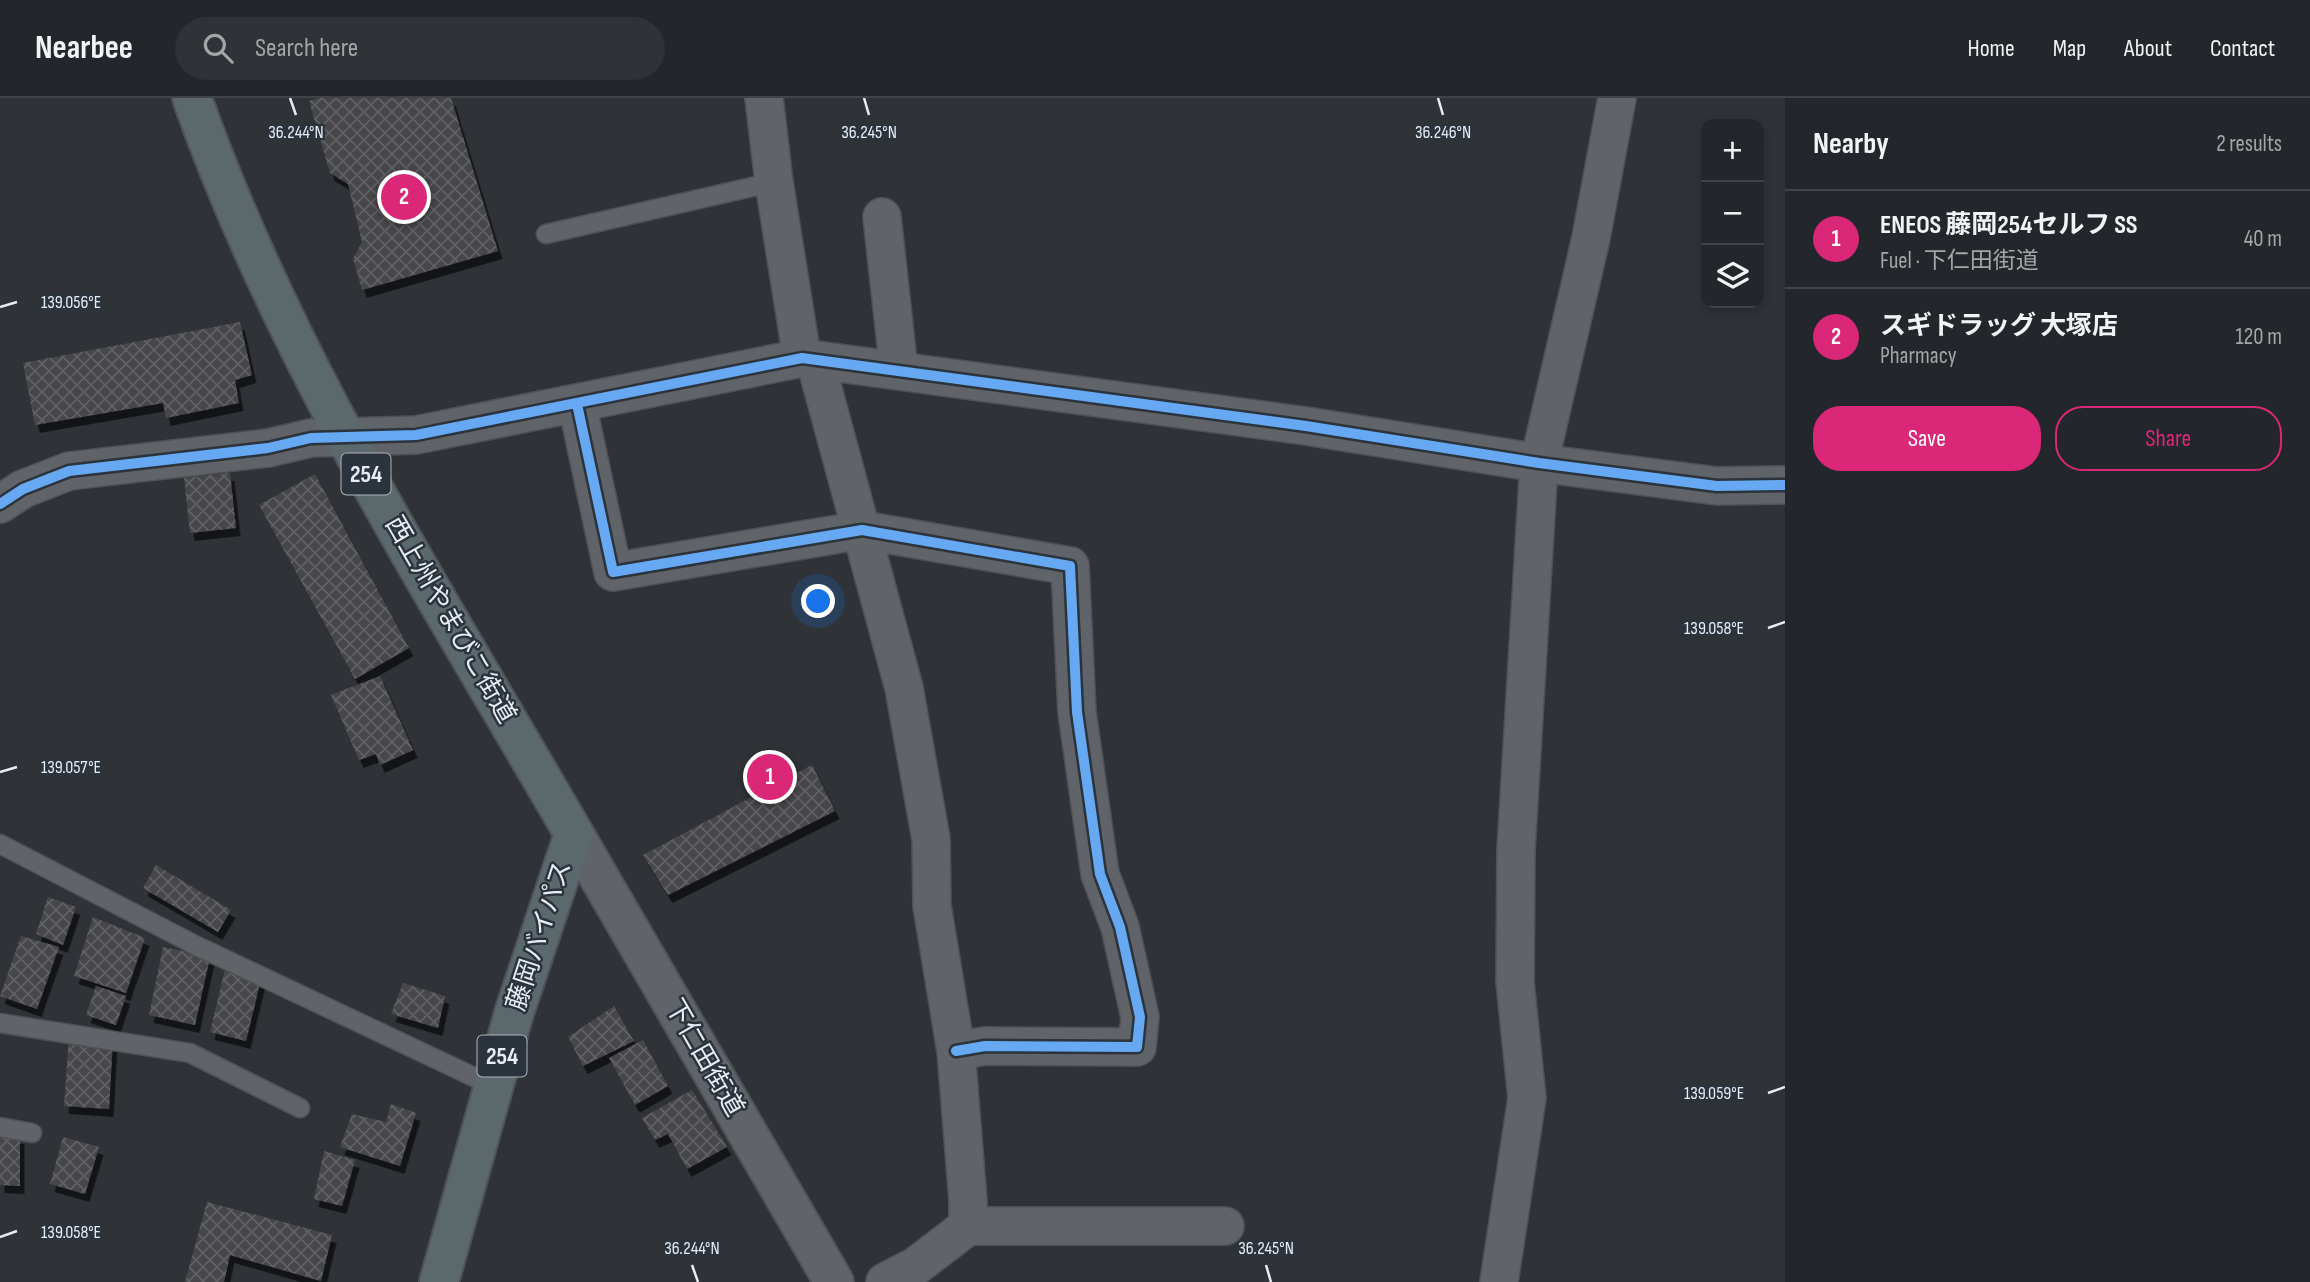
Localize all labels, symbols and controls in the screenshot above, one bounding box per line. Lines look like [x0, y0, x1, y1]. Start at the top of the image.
search box [175, 17, 665, 80]
text: Nearbee [35, 28, 133, 68]
icon: search [199, 29, 237, 67]
text: Search here [255, 33, 358, 64]
text: Home [1967, 34, 2015, 63]
text: Map [2053, 34, 2086, 63]
text: About [2124, 34, 2172, 63]
text: Contact [2210, 34, 2275, 63]
map controls [1701, 119, 1764, 308]
button: + [1701, 119, 1764, 182]
text: 36.244°N [268, 122, 324, 143]
text: 36.245°N [841, 122, 897, 143]
text: 36.246°N [1415, 122, 1471, 143]
text: Nearby [1813, 126, 1889, 162]
text: 2 results [2216, 130, 2282, 158]
pin: 2 [381, 171, 427, 223]
button: − [1701, 182, 1764, 245]
text: ENEOS 藤岡254セルフ SS [1880, 210, 2137, 241]
text: 1 [1831, 225, 1841, 253]
text: 40 m [2244, 225, 2282, 253]
button: layers [1701, 245, 1764, 308]
text: Fuel · 下仁田街道 [1880, 247, 2039, 275]
text: 139.056°E [41, 292, 101, 313]
text: スギドラッグ 大塚店 [1880, 311, 2118, 342]
text: 2 [1831, 323, 1841, 351]
text: 120 m [2236, 323, 2282, 351]
text: Pharmacy [1880, 342, 1957, 370]
button: Save [1813, 406, 2041, 471]
button: Share [2055, 406, 2282, 471]
road number: 254 [342, 454, 390, 494]
street label: 西上州やまびこ街道 [378, 511, 522, 729]
your location [801, 584, 835, 618]
text: 139.058°E [1684, 618, 1744, 639]
pin: 1 [747, 751, 793, 803]
text: 139.057°E [41, 757, 101, 778]
street label: 藤岡バイパス [501, 857, 579, 1015]
street label: 下仁田街道 [658, 994, 750, 1122]
road number: 254 [477, 1036, 526, 1076]
text: 139.059°E [1684, 1083, 1744, 1104]
text: 139.058°E [41, 1222, 101, 1243]
text: 36.244°N [664, 1238, 720, 1259]
text: 36.245°N [1238, 1238, 1294, 1259]

